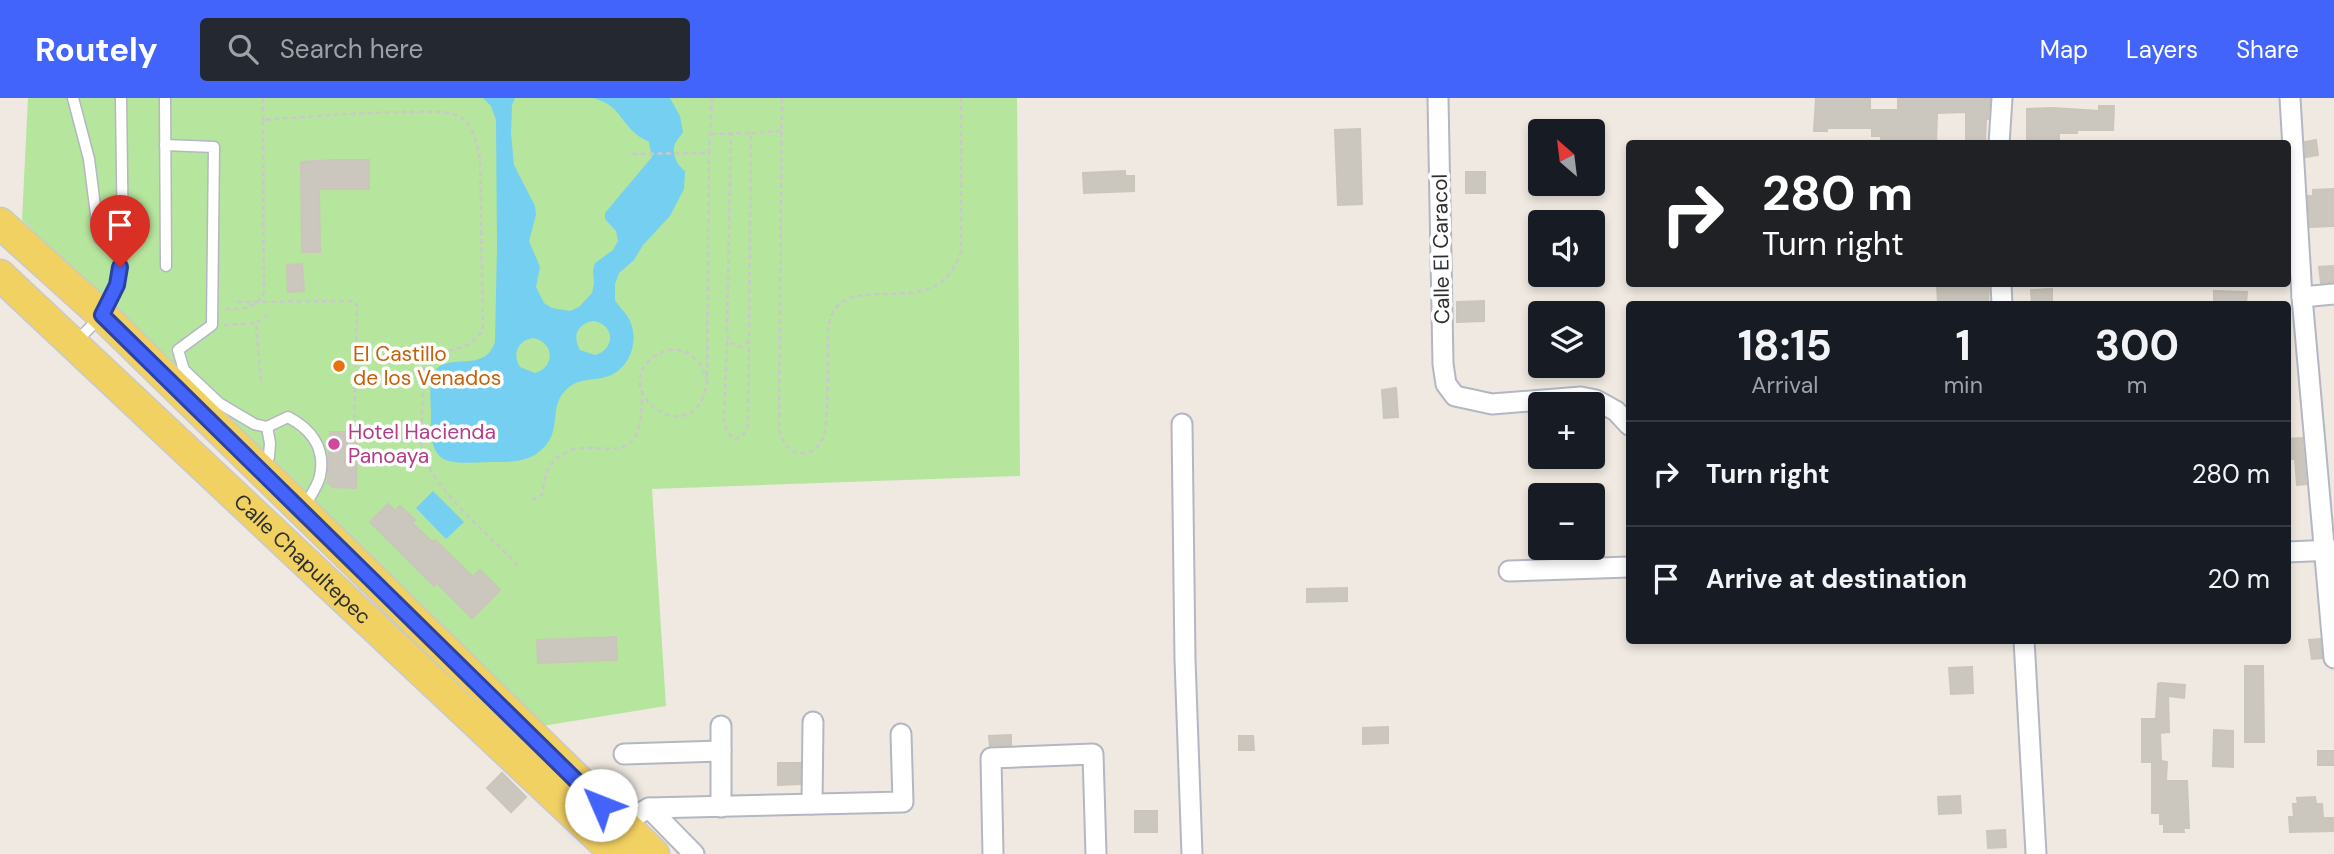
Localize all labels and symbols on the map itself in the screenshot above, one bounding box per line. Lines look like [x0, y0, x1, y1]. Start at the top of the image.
north arrow [1528, 119, 1605, 196]
street label: Calle El Caracol [1426, 174, 1456, 324]
pin [90, 195, 150, 267]
place label: El Castillo de los Venados [353, 340, 501, 392]
marker: El Castillo de los Venados [331, 358, 347, 374]
place label: Hotel Hacienda Panoaya [348, 418, 496, 470]
marker: Hotel Hacienda Panoaya [326, 436, 342, 452]
street label: Calle Chapultepec [228, 488, 377, 631]
position arrow [564, 768, 638, 842]

